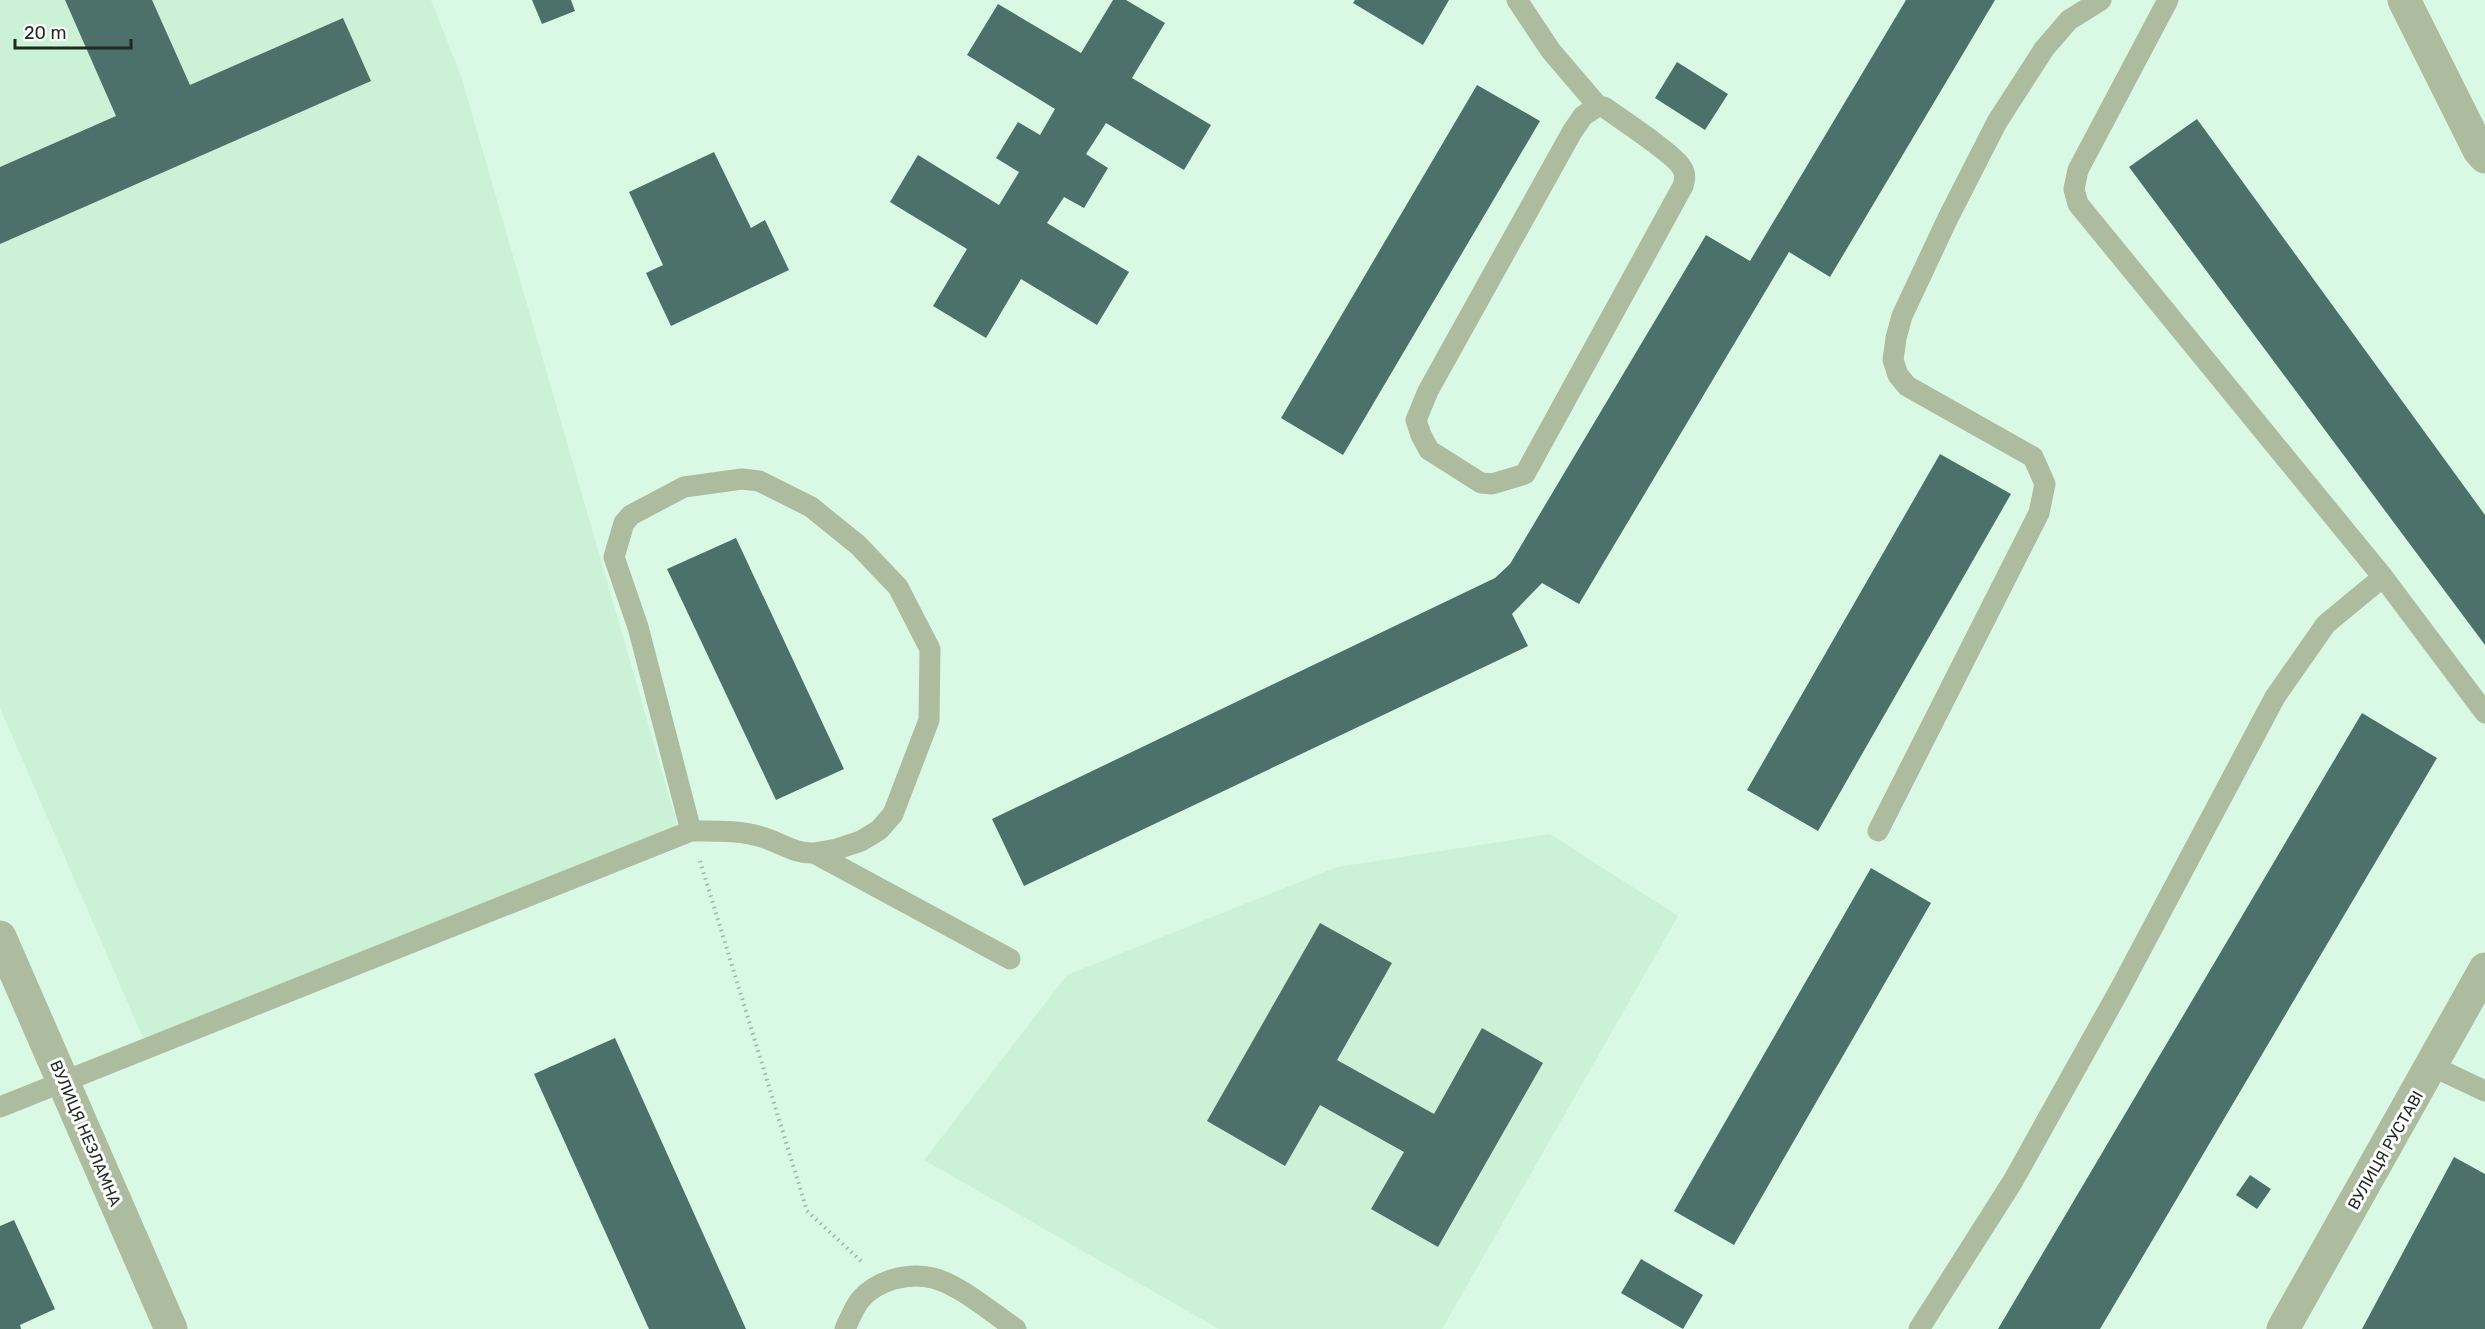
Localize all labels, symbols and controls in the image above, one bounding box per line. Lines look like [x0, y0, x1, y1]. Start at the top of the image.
scale bar [15, 12, 130, 50]
text: 20 m [24, 22, 66, 44]
street label: ВУЛИЦЯ НЕЗЛАМНА [46, 1057, 125, 1209]
street label: ВУЛИЦЯ РУСТАВІ [2344, 1087, 2427, 1213]

